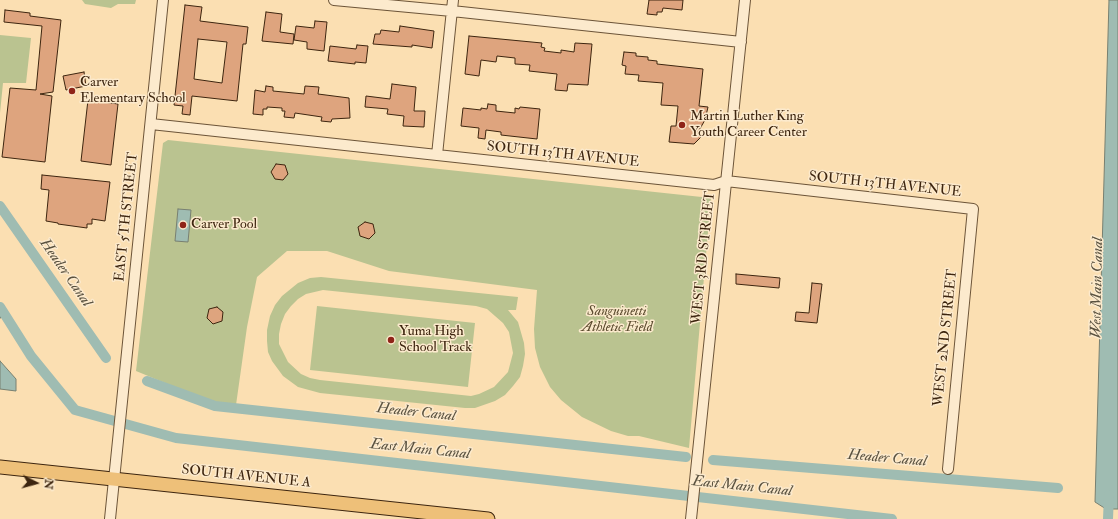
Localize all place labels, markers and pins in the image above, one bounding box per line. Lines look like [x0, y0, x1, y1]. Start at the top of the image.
place label: Carver Elementary School [80, 75, 186, 108]
marker: Carver Elementary School [67, 86, 77, 96]
place label: Martin Luther King Youth Career Center [690, 109, 807, 142]
marker: Martin Luther King Youth Career Center [677, 120, 687, 130]
place label: Carver Pool [191, 217, 257, 233]
marker: Carver Pool [178, 220, 188, 230]
place label: Yuma High School Track [399, 324, 472, 356]
marker: Yuma High School Track [386, 335, 396, 345]

